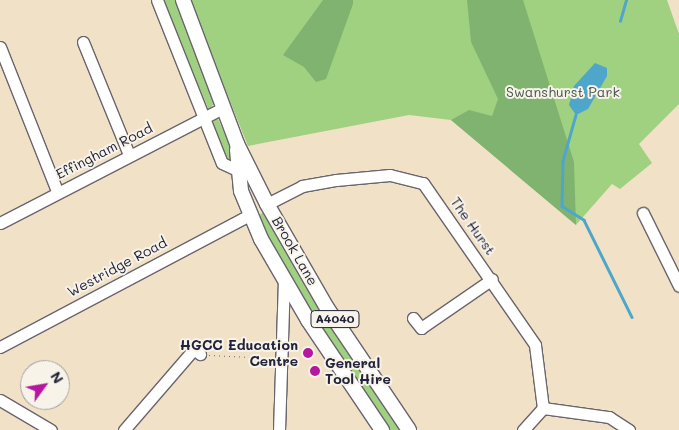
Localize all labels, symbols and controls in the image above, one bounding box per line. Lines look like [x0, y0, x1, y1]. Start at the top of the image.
park label: Swanshurst Park [506, 84, 620, 100]
street label: Effingham Road [53, 119, 155, 183]
street label: The Hurst [447, 194, 499, 258]
street label: Brook Lane [269, 214, 321, 288]
street label: Westridge Road [64, 234, 170, 300]
road number: A4040 [310, 310, 360, 328]
place label: HGCC Education Centre [180, 337, 298, 370]
marker: HGCC Education Centre [302, 347, 314, 359]
place label: General Tool Hire [325, 355, 391, 388]
north arrow [20, 360, 70, 410]
marker: General Tool Hire [309, 365, 321, 377]
text: N [46, 368, 68, 387]

